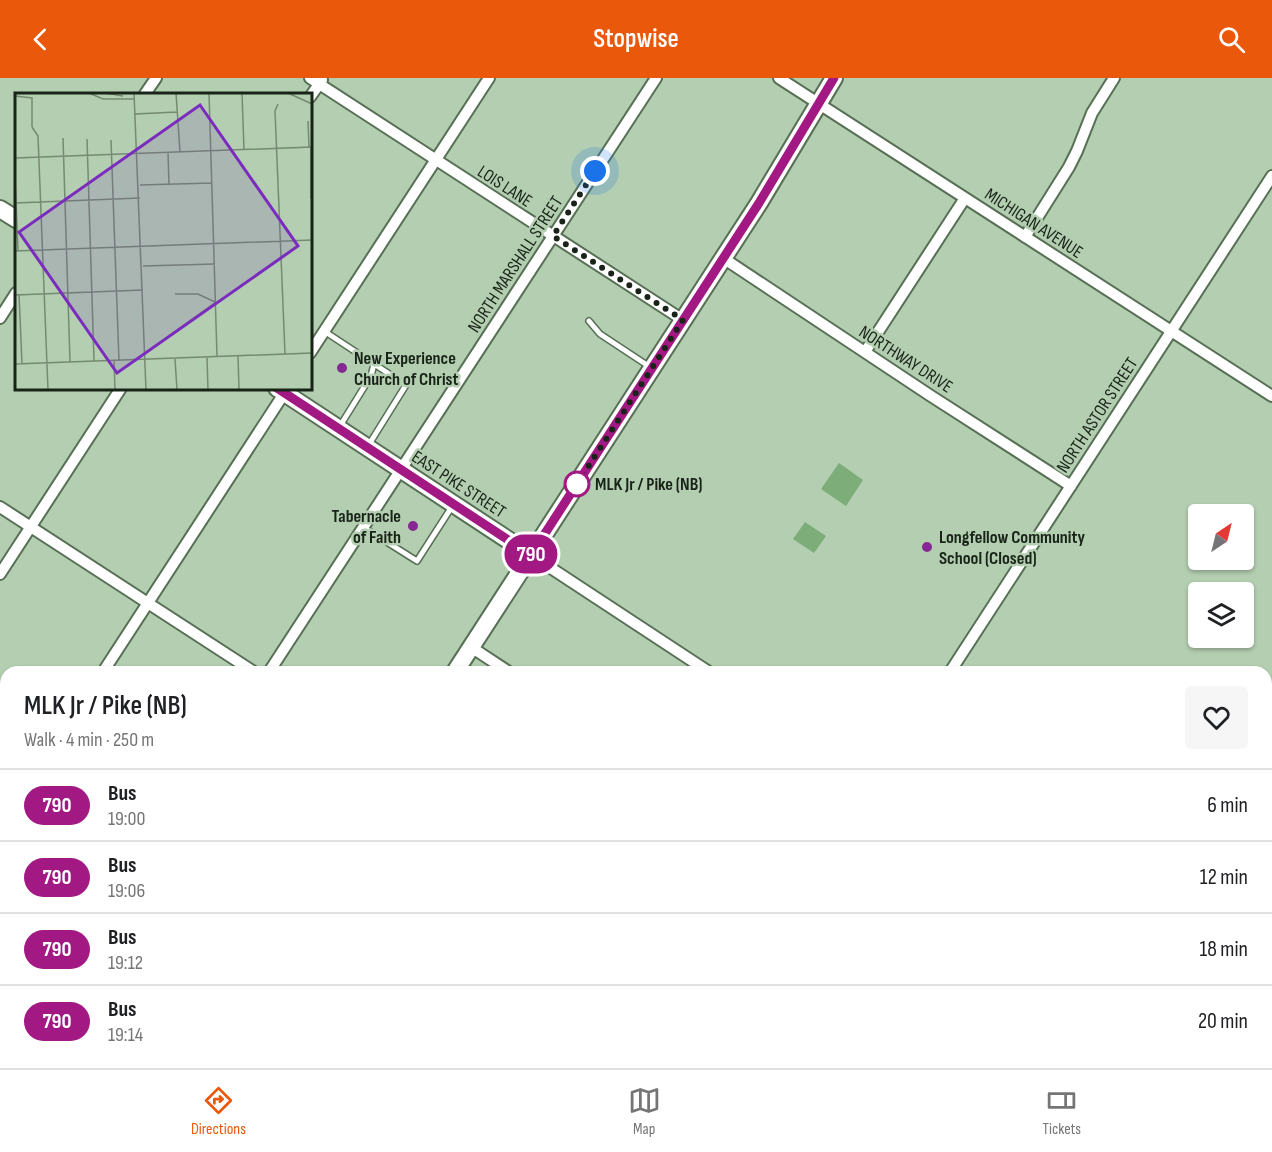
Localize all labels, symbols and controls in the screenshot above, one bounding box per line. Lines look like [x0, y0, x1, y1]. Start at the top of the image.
icon: back [24, 23, 57, 56]
text: Stopwise [593, 23, 679, 55]
icon: search [1215, 23, 1248, 56]
inset map [15, 93, 312, 390]
your location [580, 156, 610, 186]
street label: LOIS LANE [474, 161, 536, 212]
street label: MICHIGAN AVENUE [981, 184, 1087, 263]
street label: NORTH MARSHALL STREET [464, 192, 567, 336]
street label: NORTHWAY DRIVE [855, 321, 957, 397]
place label: New Experience Church of Christ [354, 348, 458, 390]
street label: NORTH ASTOR STREET [1052, 354, 1142, 477]
marker: New Experience Church of Christ [335, 361, 349, 375]
street label: EAST PIKE STREET [408, 446, 510, 523]
marker: MLK Jr / Pike (NB) [564, 471, 590, 497]
place label: MLK Jr / Pike (NB) [595, 474, 702, 495]
north arrow [1188, 504, 1254, 570]
map controls [1188, 504, 1254, 648]
place label: Tabernacle of Faith [332, 506, 401, 548]
marker: Tabernacle of Faith [406, 519, 420, 533]
place label: Longfellow Community School (Closed) [939, 527, 1086, 569]
line badge: 790 [496, 534, 566, 574]
marker: Longfellow Community School (Closed) [920, 540, 934, 554]
text: 790 [516, 542, 546, 567]
button: layers [1188, 582, 1254, 648]
button: heart [1185, 686, 1248, 749]
text: MLK Jr / Pike (NB) [24, 689, 187, 722]
text: Walk · 4 min · 250 m [24, 728, 154, 752]
text: Bus [108, 780, 137, 807]
text: 6 min [1207, 792, 1248, 819]
text: 790 [42, 793, 72, 818]
text: 19:00 [108, 807, 145, 831]
text: Bus [108, 852, 137, 879]
text: 12 min [1200, 864, 1248, 891]
text: 790 [42, 865, 72, 890]
text: 19:06 [108, 879, 145, 903]
text: Bus [108, 924, 137, 951]
text: 18 min [1200, 936, 1248, 963]
text: 790 [42, 937, 72, 962]
text: 19:12 [108, 951, 143, 975]
text: Bus [108, 996, 137, 1023]
text: 20 min [1198, 1008, 1248, 1035]
text: 790 [42, 1009, 72, 1034]
text: 19:14 [108, 1023, 143, 1047]
tab: Directions [191, 1084, 246, 1139]
tab: Map [628, 1084, 661, 1139]
tab: Tickets [1042, 1084, 1081, 1139]

